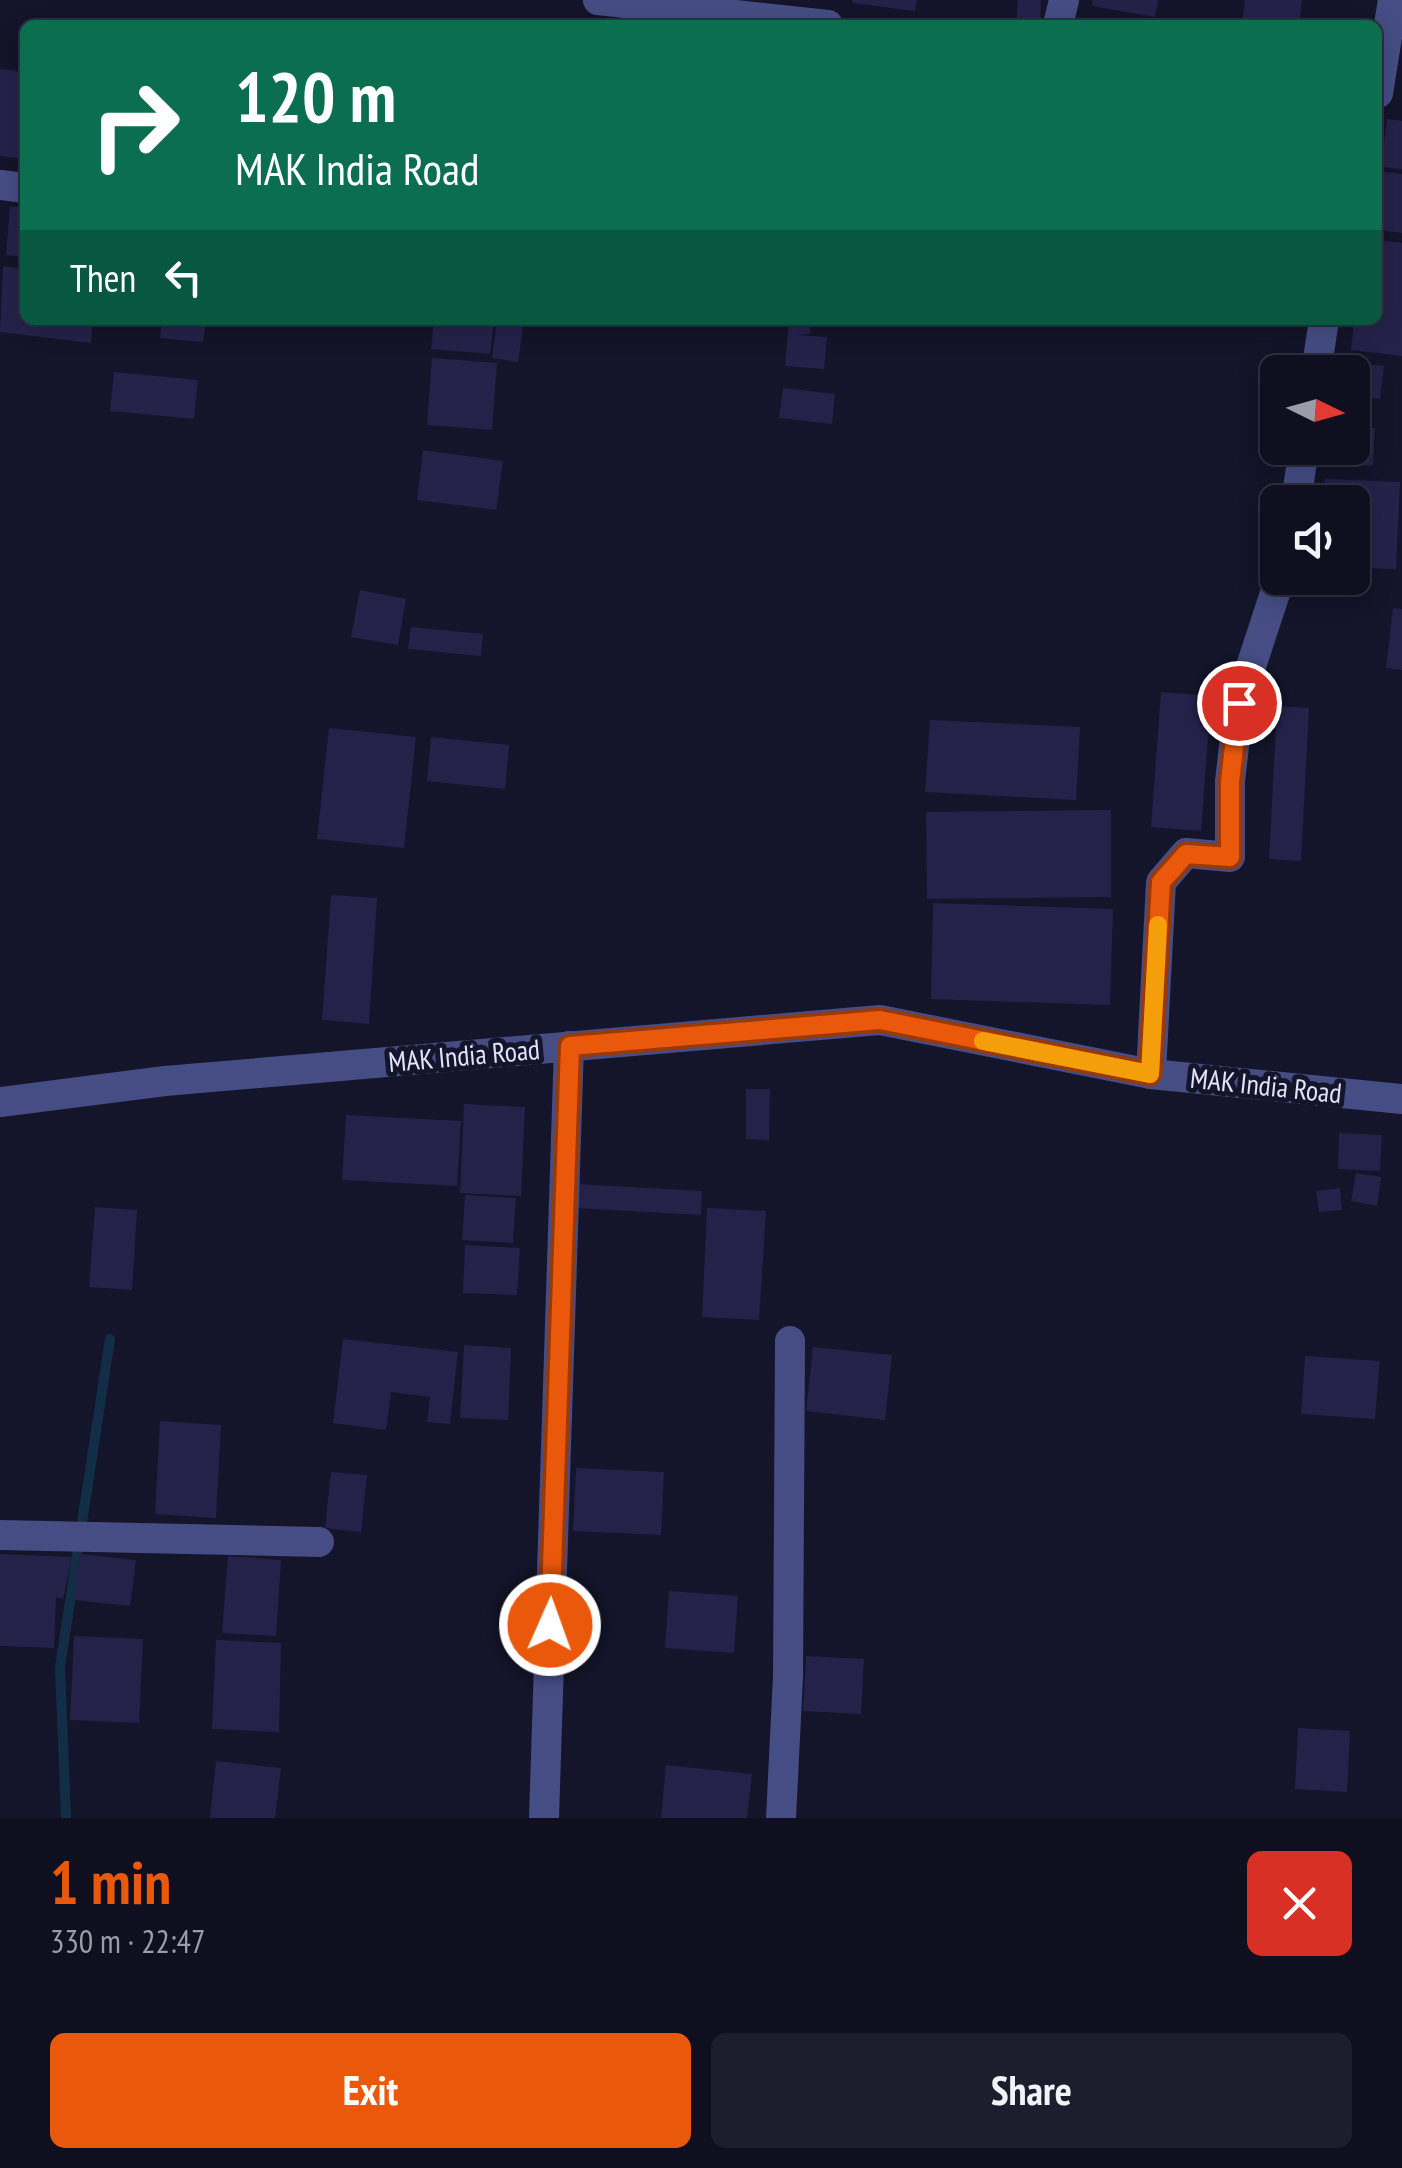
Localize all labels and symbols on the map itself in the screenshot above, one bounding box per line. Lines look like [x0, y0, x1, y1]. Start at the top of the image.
north arrow [1260, 355, 1370, 465]
pin [1197, 661, 1282, 746]
street label: MAK India Road [387, 1030, 541, 1080]
street label: MAK India Road [1188, 1059, 1344, 1111]
position arrow [498, 1573, 602, 1677]

